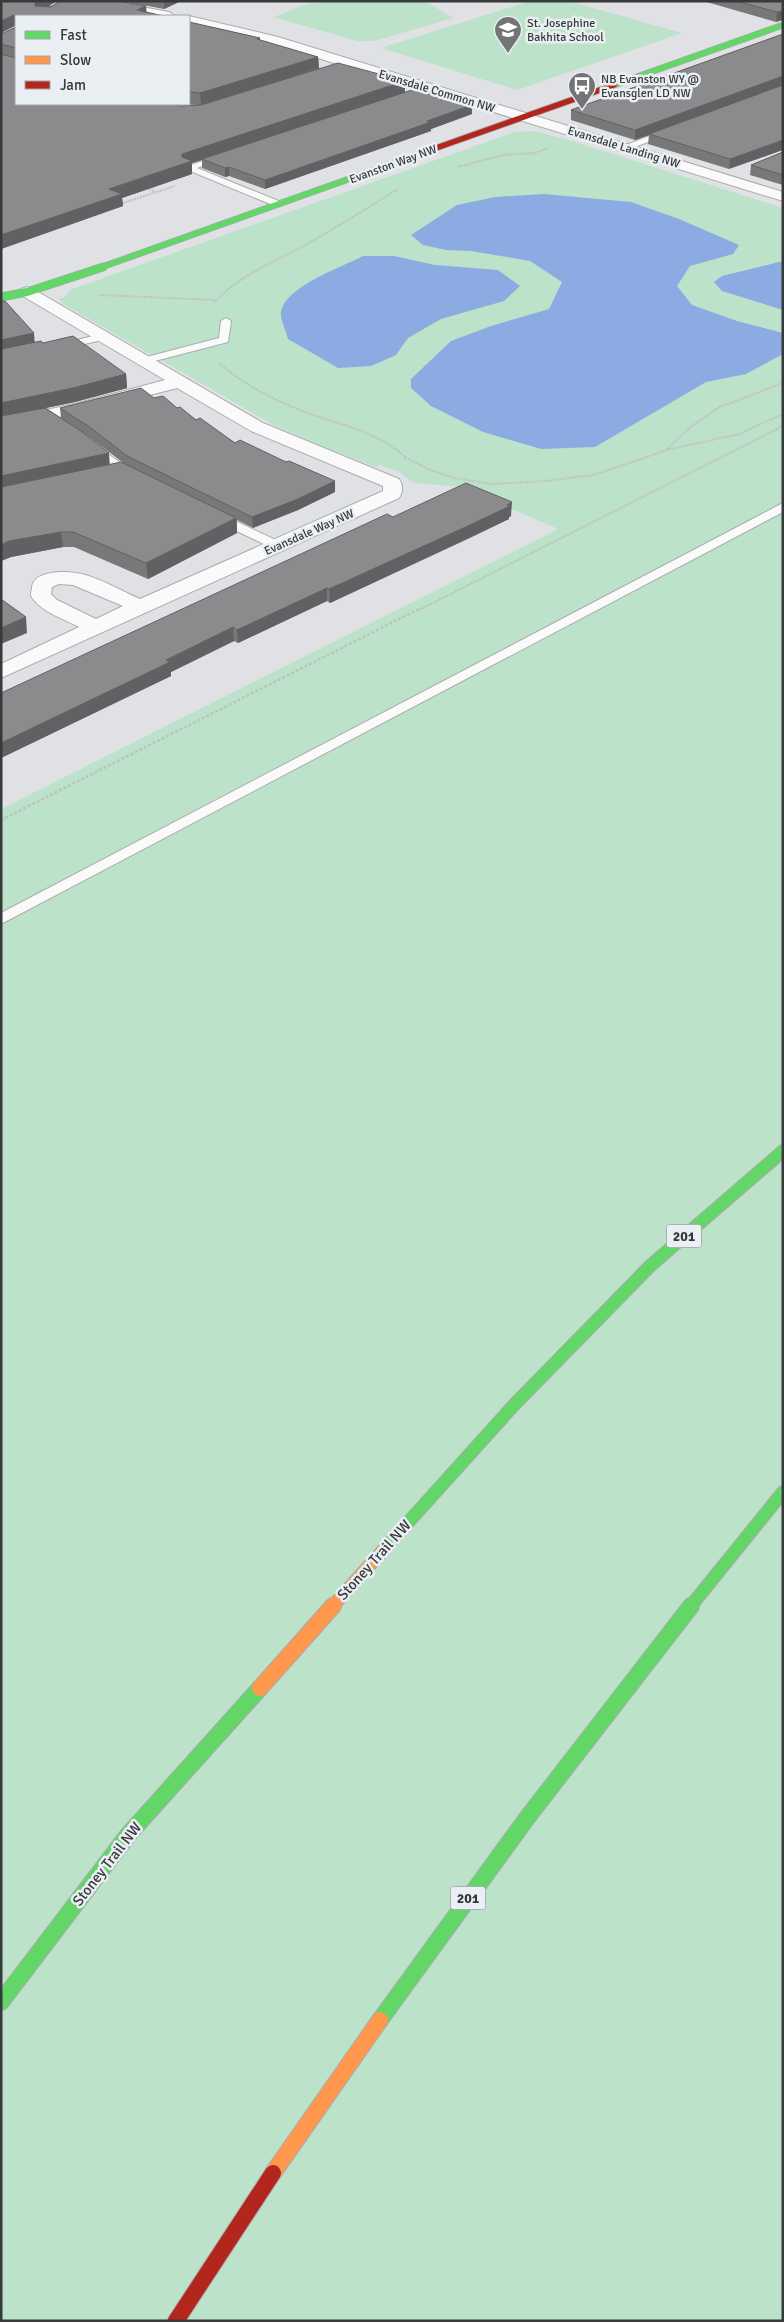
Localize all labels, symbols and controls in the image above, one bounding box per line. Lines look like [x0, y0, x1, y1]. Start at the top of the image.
legend [15, 15, 190, 105]
school or university icon: St. Josephine Bakhita School [493, 15, 523, 54]
place label: St. Josephine Bakhita School [527, 16, 604, 45]
text: Fast [60, 26, 87, 44]
text: Slow [60, 51, 91, 69]
street label: Evansdale Common NW [377, 67, 497, 116]
bus stop icon: NB Evanston WY @ Evansglen LD NW [567, 71, 597, 110]
place label: NB Evanston WY @ Evansglen LD NW [601, 72, 699, 101]
text: Jam [60, 76, 86, 94]
street label: Evansdale Landing NW [566, 123, 682, 172]
street label: Evanston Way NW [347, 142, 439, 187]
street label: Evansdale Way NW [262, 506, 356, 559]
road number: 201 [666, 1224, 702, 1248]
street label: Stoney Trail NW [333, 1516, 415, 1604]
street label: Stoney Trail NW [69, 1818, 145, 1910]
road number: 201 [450, 1886, 486, 1910]

